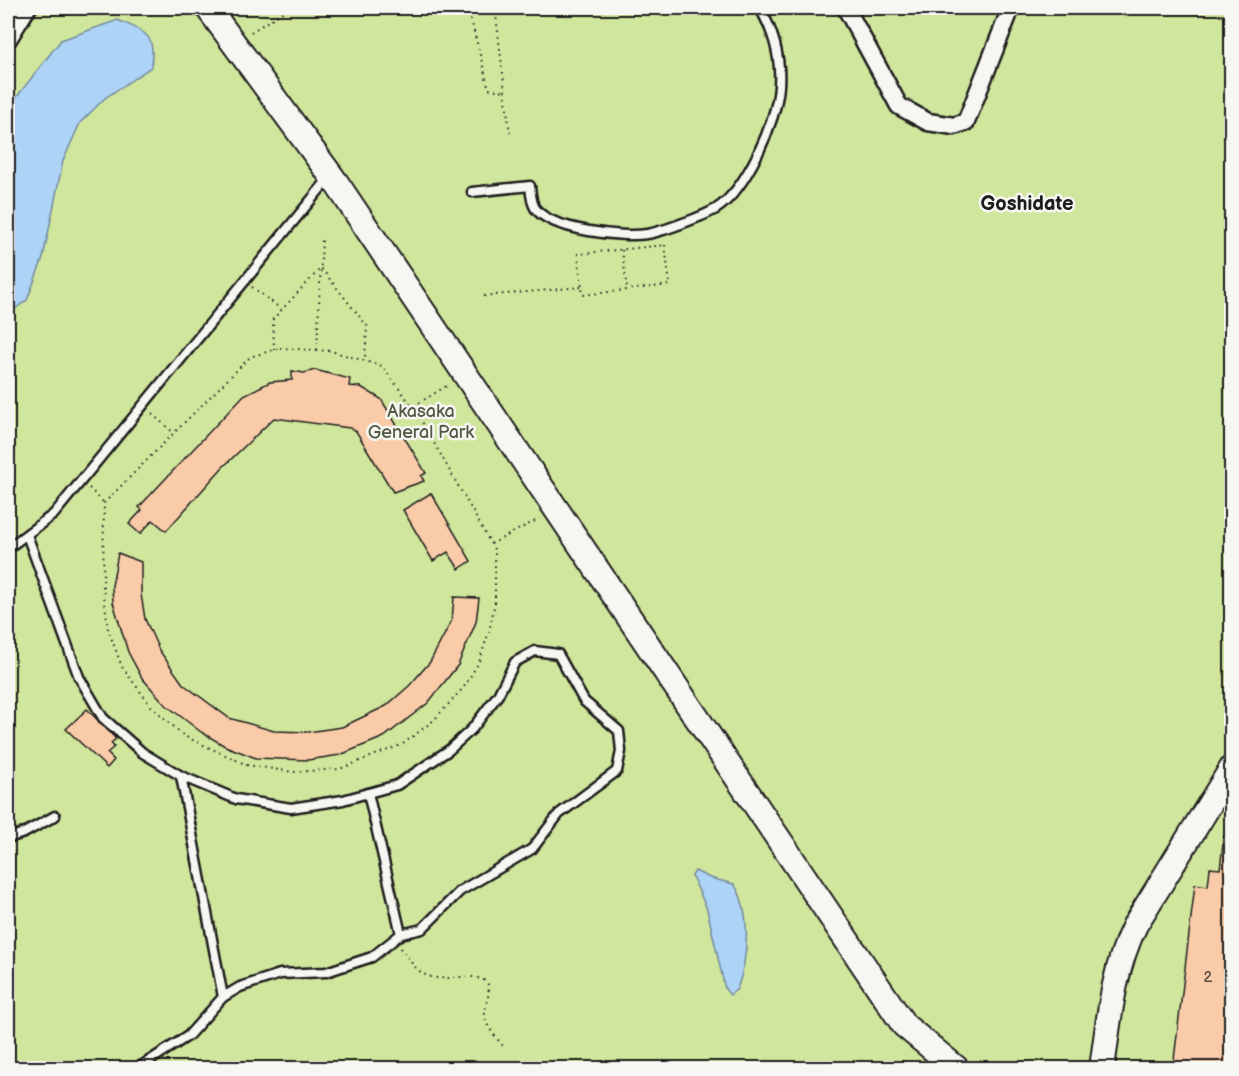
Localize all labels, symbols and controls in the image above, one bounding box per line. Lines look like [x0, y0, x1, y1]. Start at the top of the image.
district label: Goshidate [981, 192, 1073, 216]
park label: Akasaka General Park [368, 401, 474, 443]
house number: 2 [1204, 968, 1213, 987]

